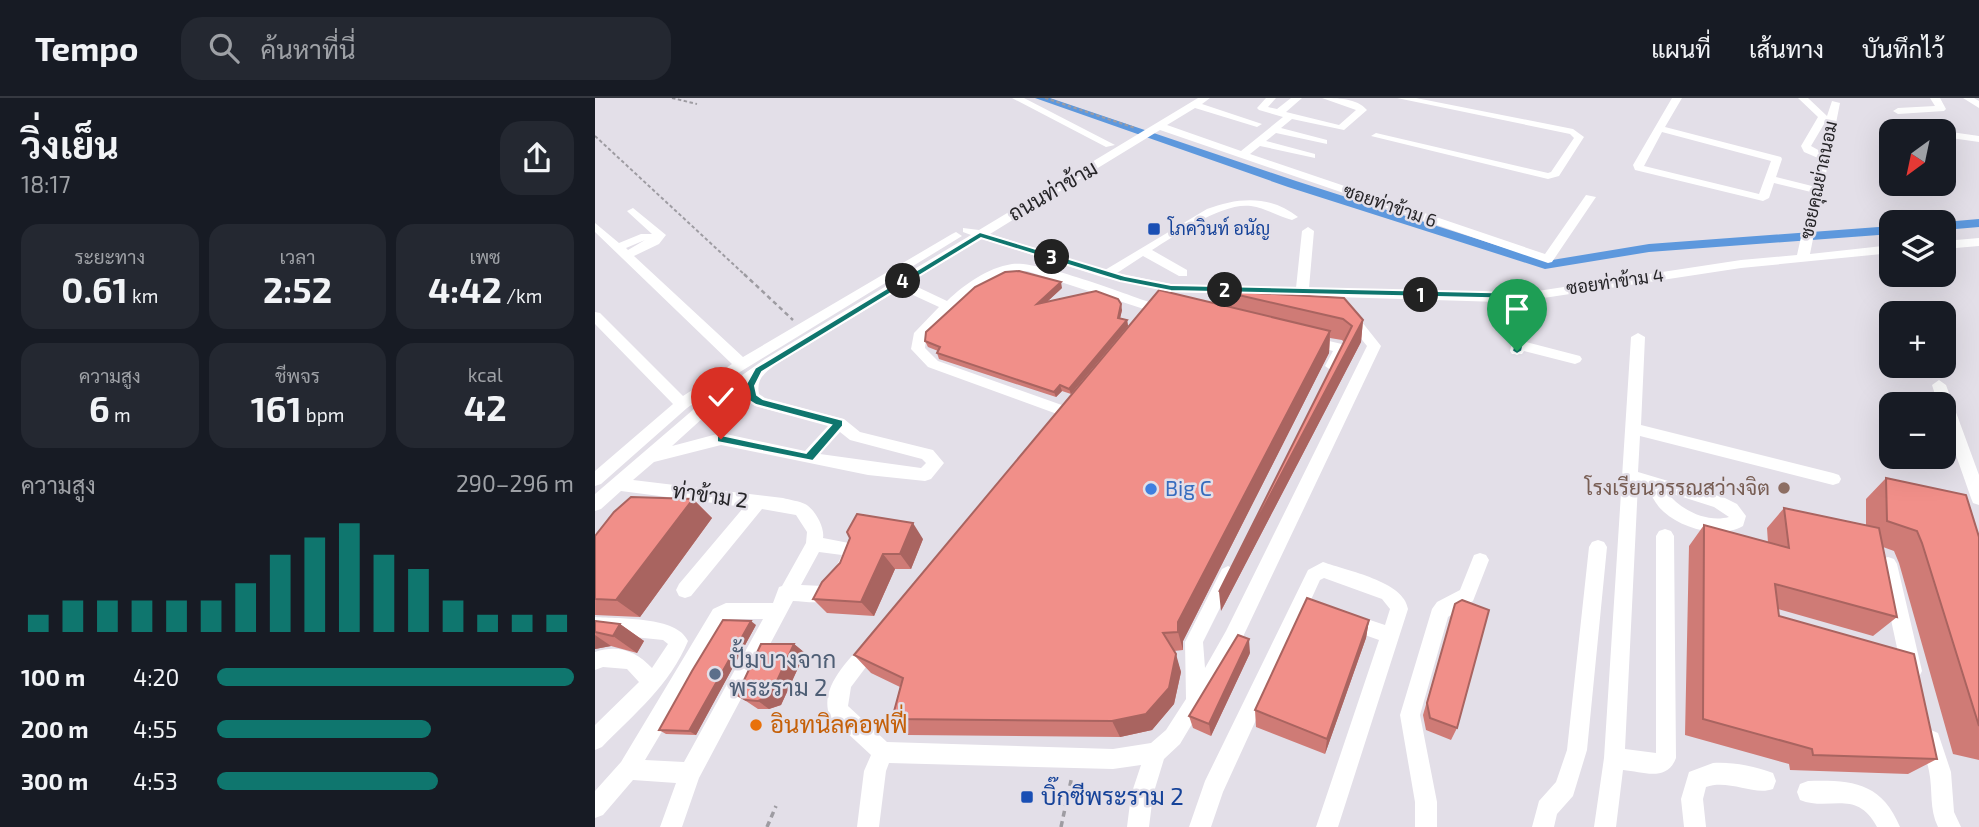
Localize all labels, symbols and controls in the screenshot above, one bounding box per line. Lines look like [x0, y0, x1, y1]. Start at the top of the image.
search box [181, 17, 671, 80]
text: Tempo [35, 28, 139, 68]
icon: search [205, 29, 243, 67]
text: ค้นหาที่นี่ [261, 33, 356, 64]
text: แผนที่ [1651, 34, 1711, 63]
text: เส้นทาง [1749, 34, 1824, 63]
text: บันทึกไว้ [1862, 34, 1944, 63]
street label: ซอยคุณย่าถนอม [1795, 119, 1843, 241]
north arrow [1879, 119, 1957, 196]
map controls [1879, 119, 1956, 469]
text: วิ่งเย็น [21, 121, 119, 167]
button: share [500, 121, 574, 195]
street label: ถนนท่าข้าม [1003, 154, 1101, 225]
text: 18:17 [21, 170, 70, 198]
street label: ซอยท่าข้าม 6 [1341, 179, 1440, 231]
button: layers [1879, 210, 1956, 287]
place label: โภควินท์ อนัญ [1167, 216, 1270, 240]
marker: โภควินท์ อนัญ [1146, 221, 1162, 237]
pin: 3 [1035, 240, 1070, 274]
text: ระยะทาง [74, 245, 145, 268]
text: เวลา [280, 245, 315, 268]
text: เพซ [470, 245, 501, 268]
text: 3 [1046, 245, 1057, 268]
street label: ซอยท่าข้าม 4 [1565, 263, 1665, 299]
pin: 4 [885, 264, 921, 298]
text: 0.61 [61, 268, 128, 310]
text: 2:52 [263, 268, 332, 310]
text: 4:42 [428, 268, 502, 310]
text: 4 [896, 269, 909, 292]
pin: 2 [1207, 272, 1243, 308]
text: 2 [1219, 278, 1230, 301]
pin: 1 [1403, 278, 1439, 312]
pin [1487, 279, 1547, 351]
text: 1 [1416, 283, 1425, 306]
text: km [128, 284, 158, 307]
text: /km [502, 284, 542, 307]
icon: arrive [1498, 290, 1536, 328]
button: + [1879, 301, 1956, 378]
text: kcal [468, 363, 503, 386]
text: ความสูง [79, 364, 141, 387]
text: ชีพจร [275, 364, 320, 387]
pin [691, 367, 751, 439]
icon: check [702, 378, 740, 416]
text: 42 [464, 386, 506, 428]
text: 6 [89, 387, 110, 429]
text: 161 [251, 387, 302, 429]
button: − [1879, 392, 1956, 469]
text: m [110, 403, 131, 426]
text: bpm [302, 403, 344, 426]
text: 290–296 m [456, 469, 574, 497]
text: ความสูง [21, 471, 96, 499]
place label: โรงเรียนวรรณสว่างจิต [1584, 474, 1770, 499]
place label: Big C [1165, 475, 1212, 500]
street label: ท่าข้าม 2 [671, 477, 750, 512]
marker: โรงเรียนวรรณสว่างจิต [1776, 480, 1792, 496]
marker: Big C [1143, 481, 1159, 497]
place label: ปั้มบางจาก พระราม 2 [729, 639, 836, 701]
text: 100 m [21, 663, 85, 691]
text: 4:20 [133, 663, 179, 691]
marker: ปั้มบางจาก พระราม 2 [707, 666, 723, 682]
place label: อินทนิลคอฟฟี่ [770, 704, 907, 738]
text: 200 m [21, 715, 89, 743]
text: 4:55 [133, 715, 177, 743]
marker: อินทนิลคอฟฟี่ [748, 717, 764, 733]
text: 300 m [21, 767, 88, 795]
text: 4:53 [133, 767, 178, 795]
place label: บิ๊กซีพระราม 2 [1041, 776, 1184, 810]
marker: บิ๊กซีพระราม 2 [1019, 789, 1035, 805]

